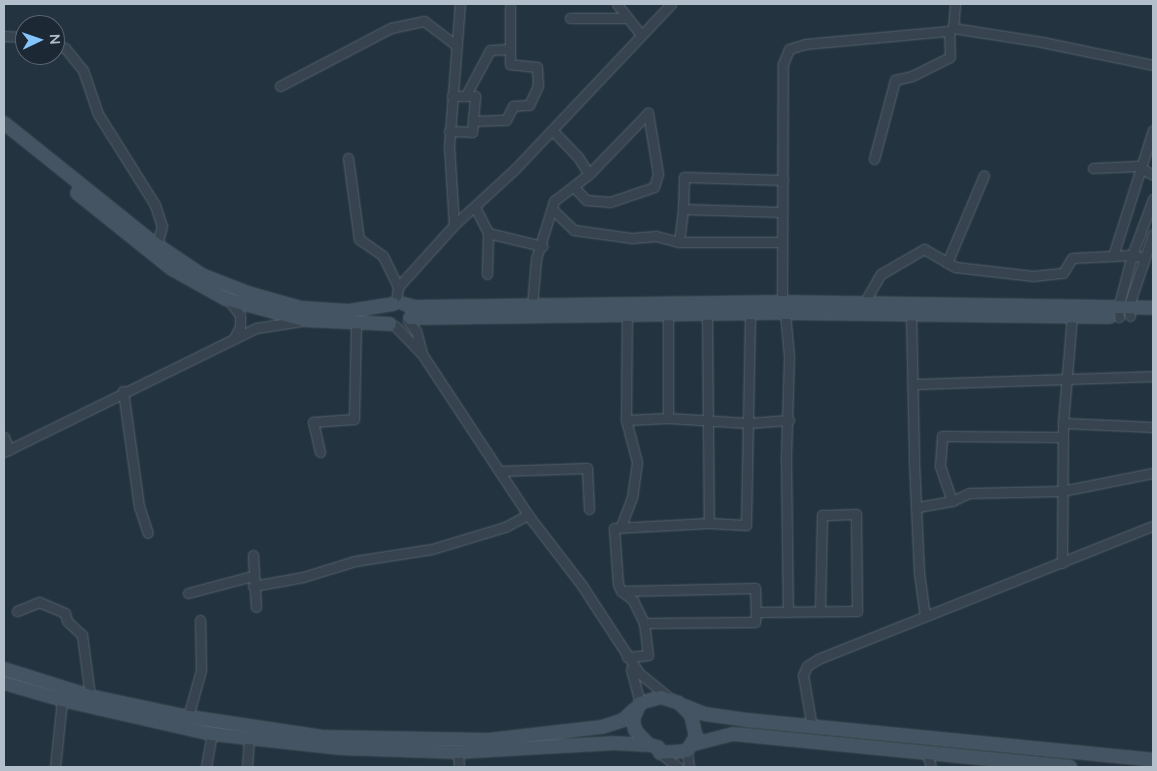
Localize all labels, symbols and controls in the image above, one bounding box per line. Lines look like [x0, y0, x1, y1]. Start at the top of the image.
north arrow [15, 15, 65, 65]
text: N [45, 34, 64, 45]

